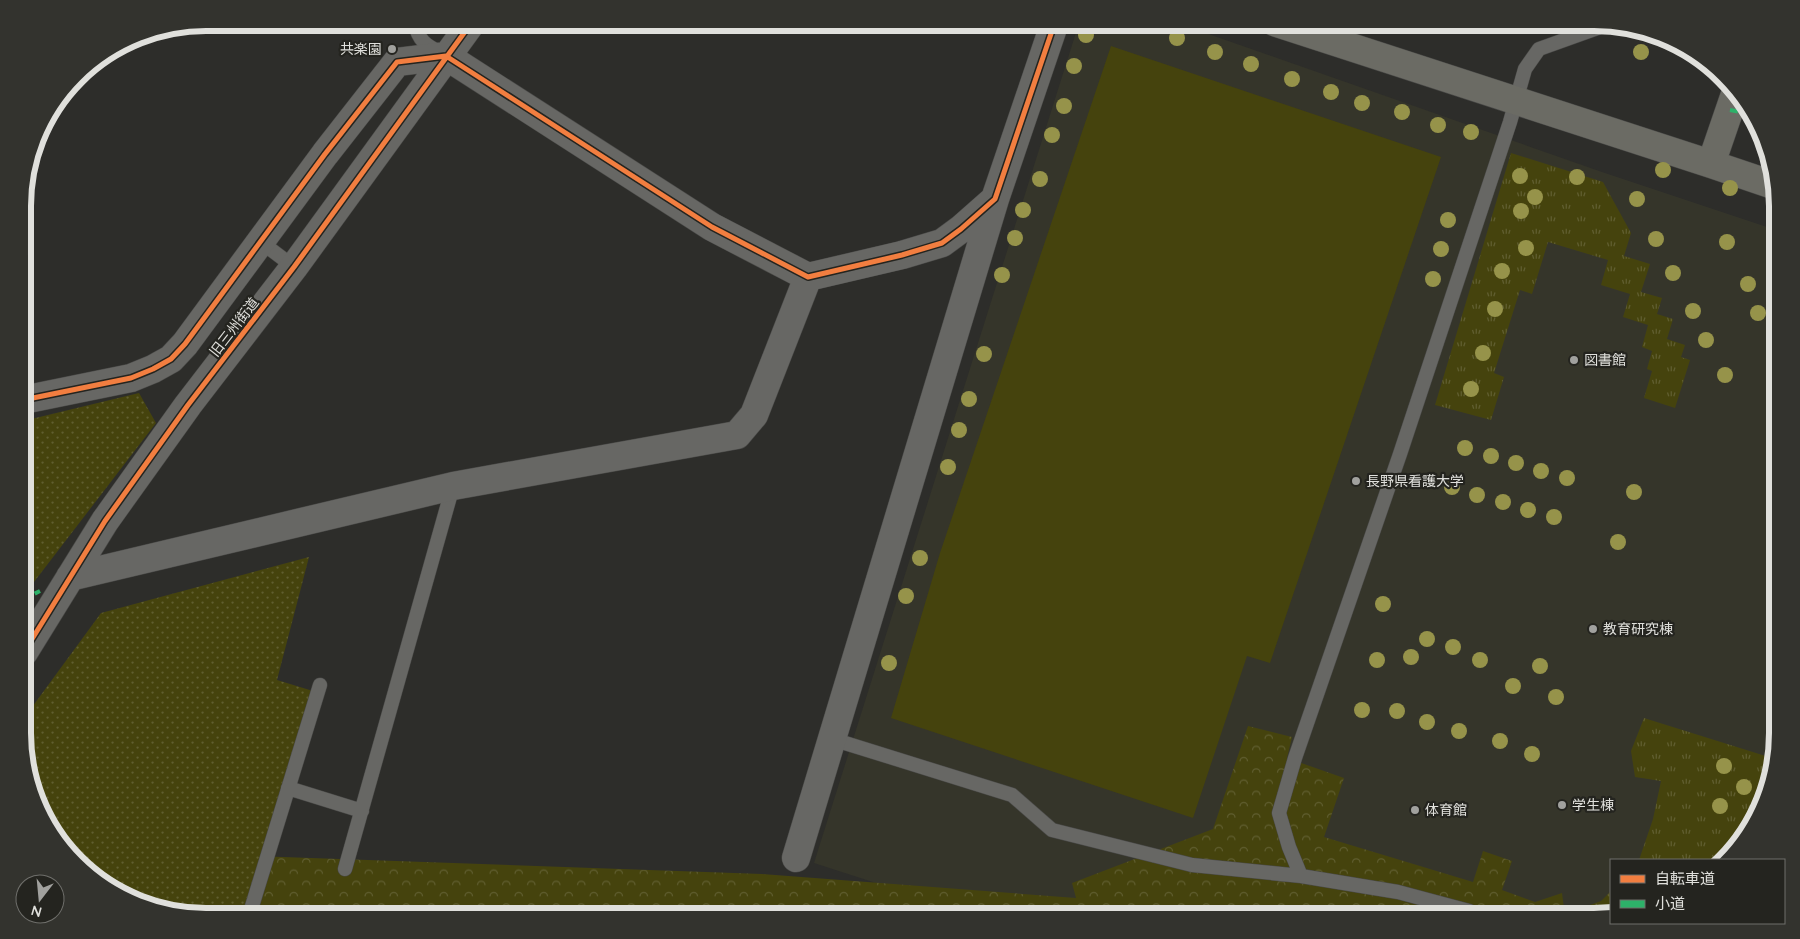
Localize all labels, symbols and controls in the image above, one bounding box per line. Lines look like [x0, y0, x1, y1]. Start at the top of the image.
place label: 共楽園 [340, 40, 382, 58]
marker: 共楽園 [386, 43, 398, 55]
street label: 旧三州街道 [205, 294, 263, 360]
place label: 図書館 [1584, 351, 1626, 369]
marker: 図書館 [1568, 354, 1580, 366]
place label: 長野県看護大学 [1366, 472, 1464, 490]
marker: 長野県看護大学 [1350, 475, 1362, 487]
place label: 教育研究棟 [1603, 620, 1673, 638]
marker: 教育研究棟 [1587, 623, 1599, 635]
place label: 学生棟 [1572, 796, 1614, 814]
marker: 学生棟 [1556, 799, 1568, 811]
place label: 体育館 [1425, 801, 1467, 819]
marker: 体育館 [1409, 804, 1421, 816]
legend [1610, 859, 1785, 924]
text: 自転車道 [1655, 869, 1715, 888]
north arrow [15, 874, 65, 924]
text: 小道 [1655, 894, 1685, 913]
text: N [29, 901, 44, 922]

